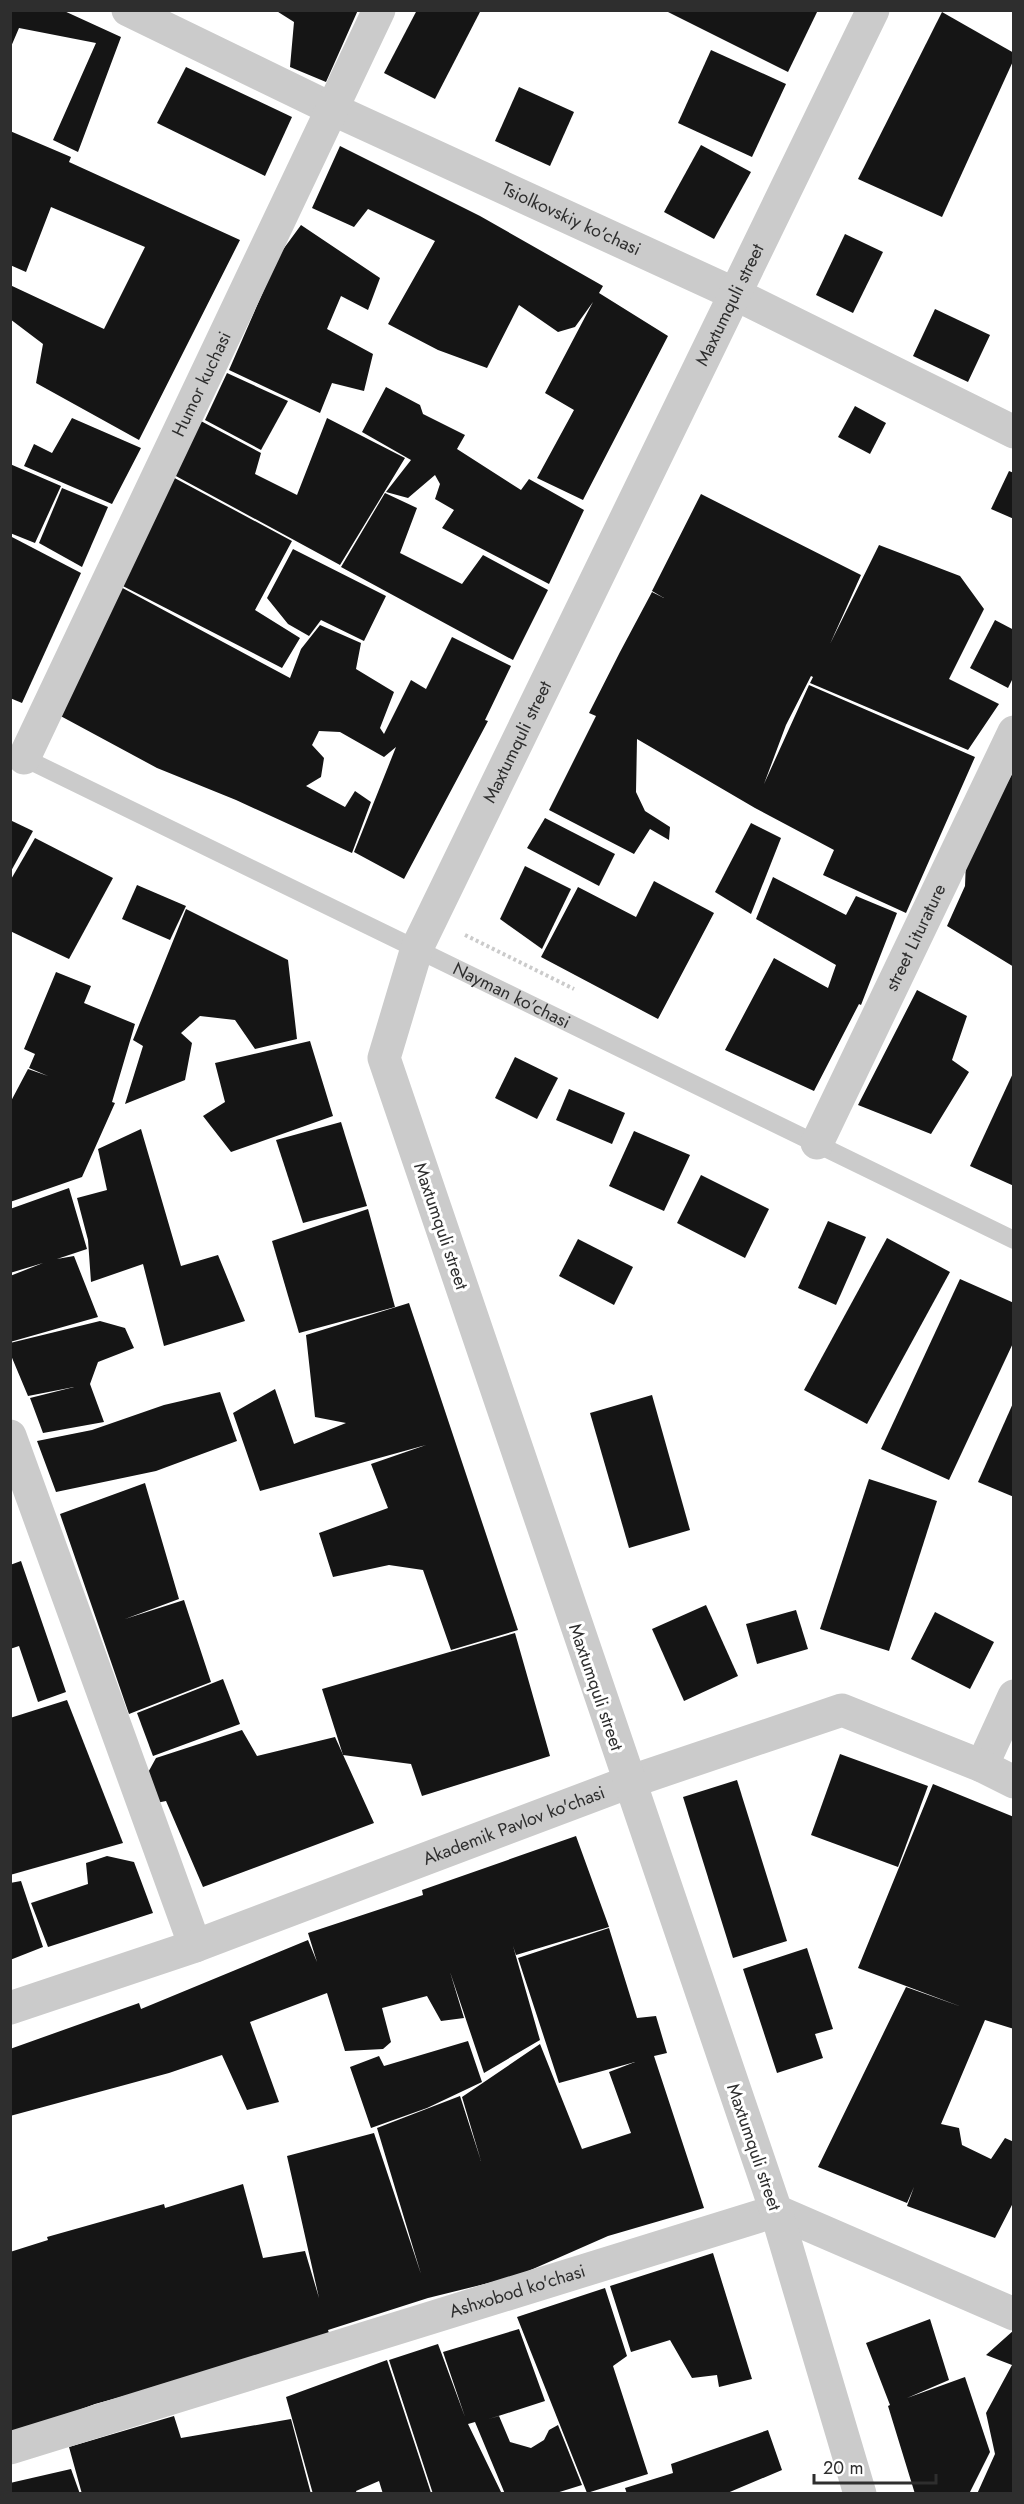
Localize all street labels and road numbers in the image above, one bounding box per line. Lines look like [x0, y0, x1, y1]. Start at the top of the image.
street label: Tsiolkovskiy ko'chasi [497, 176, 645, 262]
street label: Maxtumquli street [689, 239, 771, 370]
street label: Humor kuchasi [165, 327, 238, 441]
street label: Maxtumquli street [476, 676, 558, 807]
street label: street Liturature [879, 879, 952, 995]
street label: Nayman ko'chasi [448, 956, 575, 1035]
street label: Maxtumquli street [407, 1159, 475, 1294]
street label: Maxtumquli street [562, 1620, 630, 1755]
street label: Akademik Pavlov ko'chasi [419, 1779, 609, 1872]
street label: Maxtumquli street [720, 2080, 788, 2215]
street label: Ashxobod ko'chasi [446, 2258, 589, 2324]

